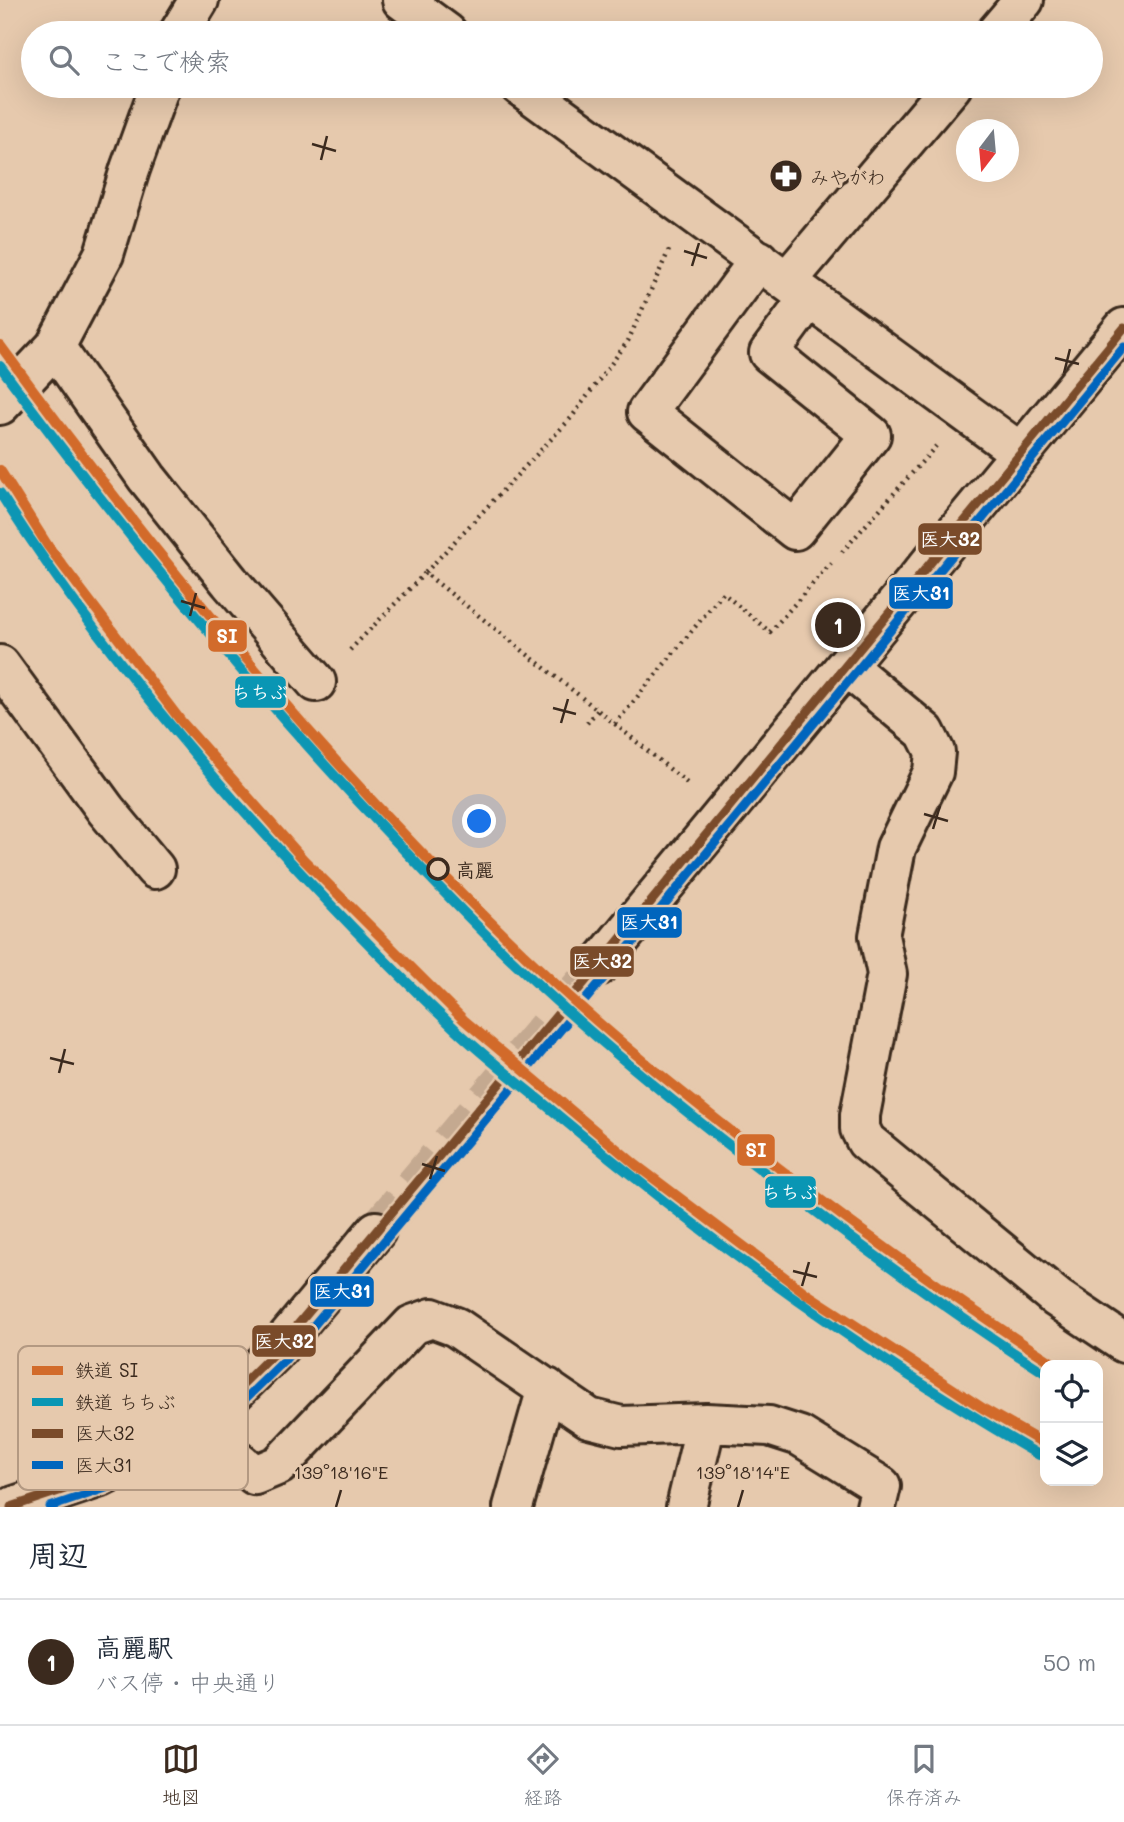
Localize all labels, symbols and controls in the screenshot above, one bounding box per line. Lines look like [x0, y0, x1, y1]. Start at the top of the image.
search box [21, 21, 1103, 98]
icon: search [45, 41, 83, 79]
text: ここで検索 [101, 44, 231, 78]
north arrow [956, 119, 1019, 182]
pharmacy icon: みやがわ [767, 157, 805, 195]
place label: みやがわ [810, 164, 886, 189]
line badge: 医大32 [917, 522, 983, 556]
text: 医大32 [920, 526, 980, 551]
line badge: 医大31 [888, 576, 954, 610]
text: 医大31 [892, 580, 950, 605]
pin: 1 [815, 599, 861, 651]
line badge: SI [207, 619, 248, 653]
text: SI [216, 623, 238, 648]
line badge: ちちぶ [234, 675, 287, 709]
text: ちちぶ [231, 679, 289, 704]
your location [462, 804, 496, 838]
place label: 高麗 [456, 857, 494, 882]
marker: 高麗 [427, 858, 449, 880]
line badge: 医大31 [616, 906, 683, 939]
text: 医大31 [620, 909, 678, 934]
line badge: 医大32 [569, 945, 635, 978]
text: 医大32 [572, 948, 632, 973]
line badge: SI [736, 1133, 776, 1167]
text: SI [745, 1137, 767, 1162]
line badge: ちちぶ [764, 1175, 817, 1209]
text: ちちぶ [761, 1179, 819, 1204]
line badge: 医大31 [309, 1275, 375, 1308]
text: 医大31 [313, 1278, 371, 1303]
line badge: 医大32 [251, 1324, 317, 1358]
text: 医大32 [254, 1328, 314, 1353]
legend [18, 1346, 248, 1490]
text: 鉄道 SI [75, 1357, 138, 1382]
map controls [1040, 1360, 1103, 1486]
button: locate [1040, 1360, 1103, 1423]
text: 鉄道 ちちぶ [75, 1389, 176, 1414]
text: 医大32 [75, 1420, 135, 1445]
button: layers [1040, 1423, 1103, 1486]
text: 医大31 [75, 1452, 133, 1477]
text: 139°18'16"E [294, 1460, 388, 1484]
text: 139°18'14"E [696, 1460, 790, 1484]
text: 周辺 [28, 1534, 88, 1574]
text: 高麗駅 [95, 1630, 173, 1664]
text: 1 [46, 1647, 56, 1677]
text: 50 m [1043, 1647, 1096, 1677]
text: バス停 · 中央通り [95, 1667, 281, 1697]
tab: 地図 [162, 1740, 200, 1809]
tab: 経路 [524, 1740, 562, 1809]
tab: 保存済み [886, 1740, 962, 1809]

